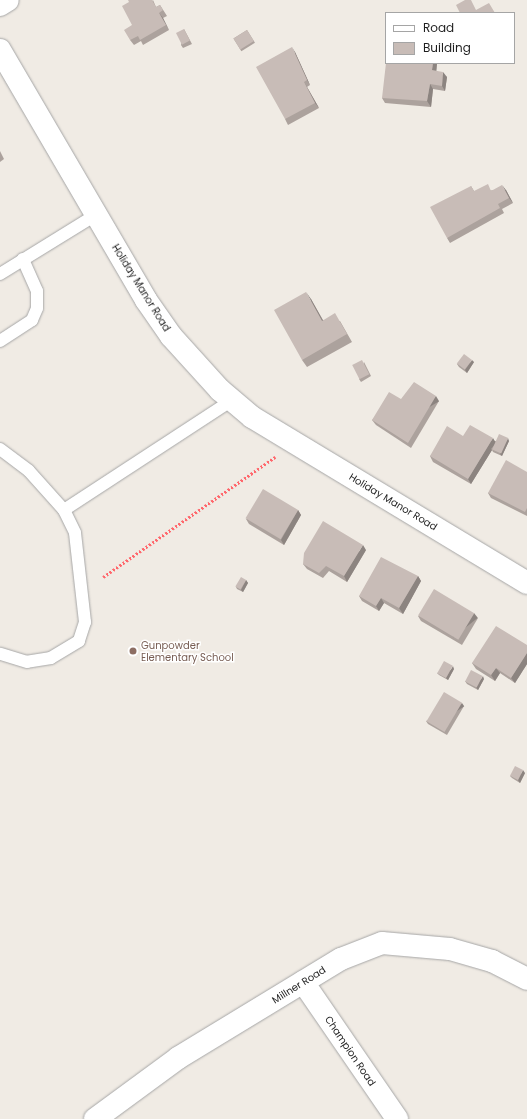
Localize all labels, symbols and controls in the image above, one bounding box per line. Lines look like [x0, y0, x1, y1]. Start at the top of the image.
legend [385, 12, 515, 64]
text: Road [423, 19, 454, 36]
text: Building [423, 39, 471, 56]
street label: Holiday Manor Road [109, 242, 173, 334]
street label: Holiday Manor Road [347, 471, 439, 533]
place label: Gunpowder Elementary School [141, 639, 234, 662]
marker: Gunpowder Elementary School [128, 646, 138, 656]
street label: Millner Road [270, 964, 328, 1006]
street label: Champion Road [322, 1014, 378, 1088]

